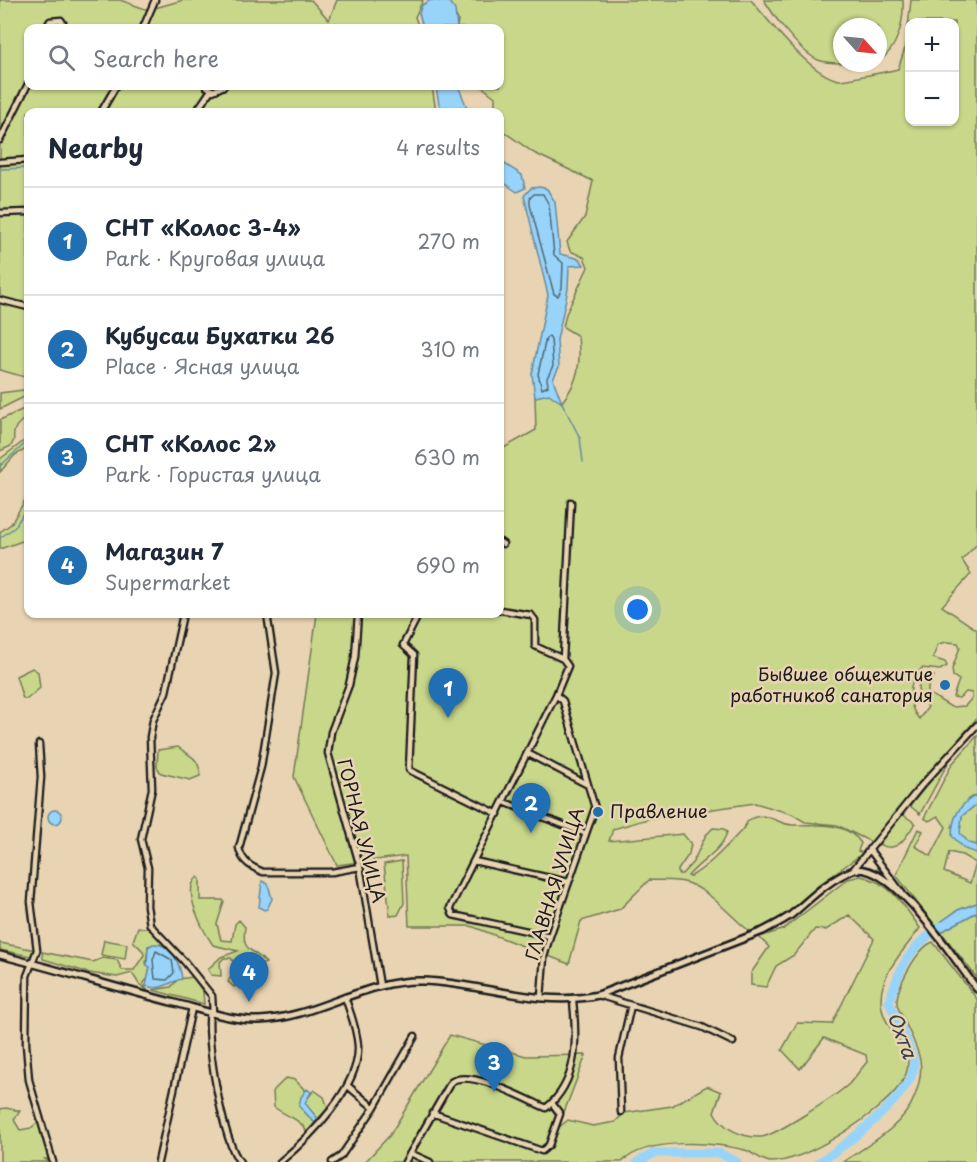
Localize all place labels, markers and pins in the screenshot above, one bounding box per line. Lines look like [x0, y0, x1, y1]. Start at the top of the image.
place label: Бывшее общежитие работников санатория [730, 660, 933, 708]
pin: 1 [428, 668, 468, 718]
marker: Бывшее общежитие работников санатория [938, 678, 952, 692]
pin: 2 [512, 784, 550, 833]
place label: Правление [610, 797, 708, 824]
marker: Правление [591, 805, 605, 819]
pin: 4 [230, 952, 268, 1002]
pin: 3 [474, 1042, 514, 1092]

